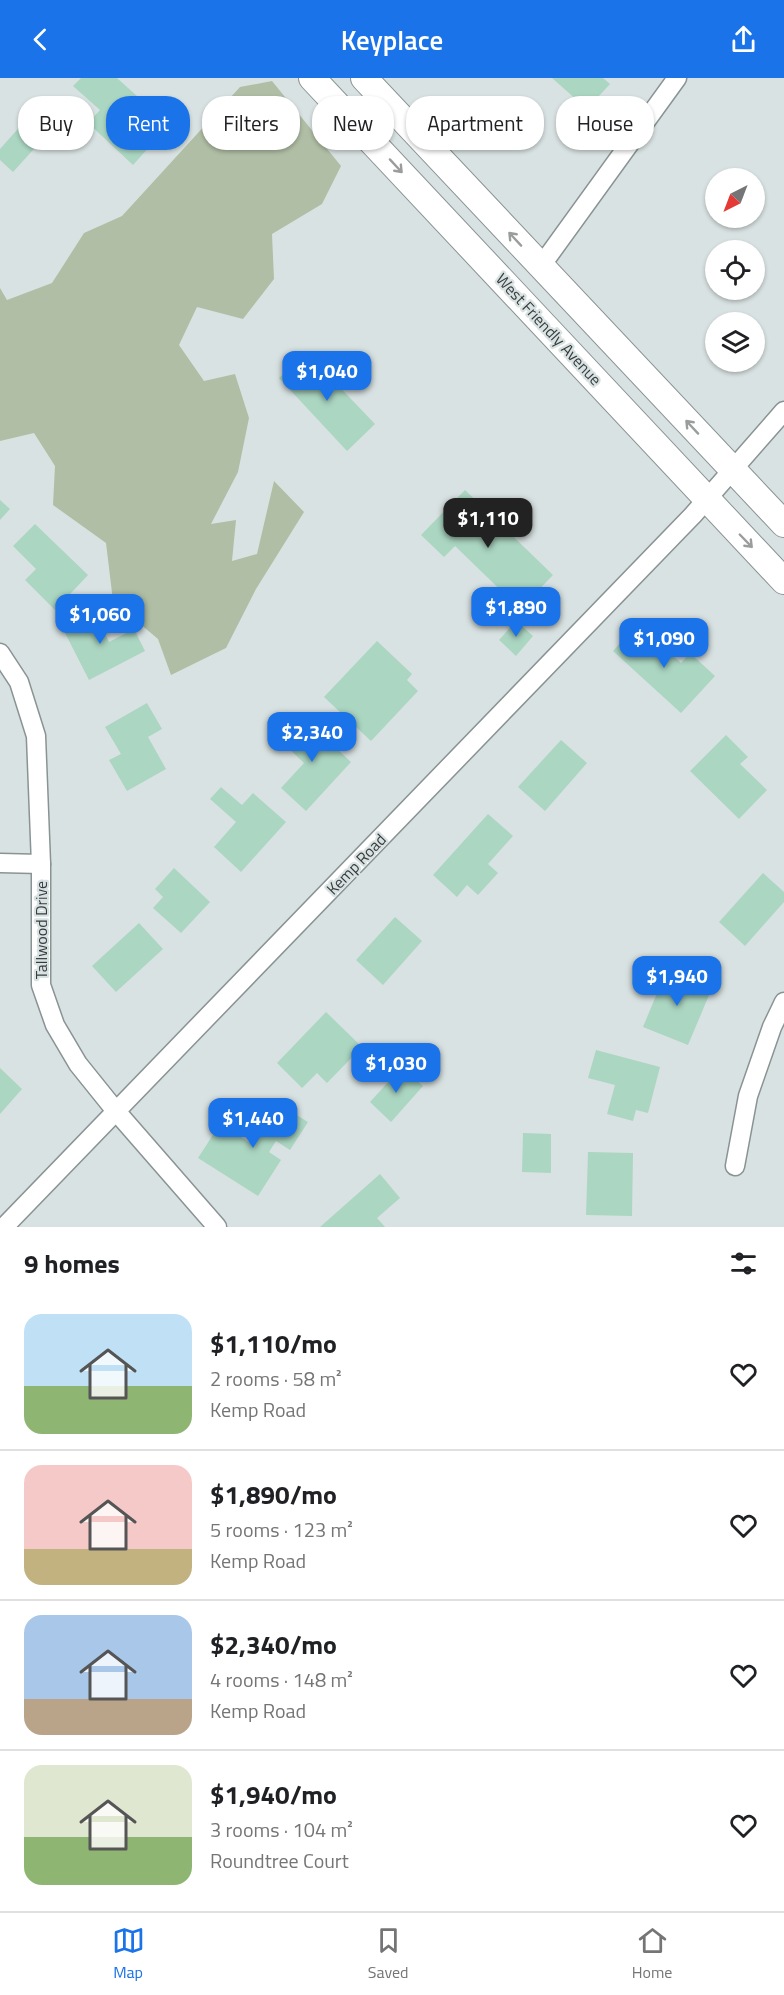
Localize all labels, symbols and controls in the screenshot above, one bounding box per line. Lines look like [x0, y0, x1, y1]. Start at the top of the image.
text: Keyplace [341, 19, 443, 60]
icon: back [24, 23, 57, 56]
icon: share [727, 23, 760, 56]
chip: Buy [18, 96, 94, 150]
chip: Rent [106, 96, 190, 150]
chip: Filters [202, 96, 300, 150]
chip: New [312, 96, 394, 150]
chip: Apartment [406, 96, 544, 150]
chip: House [556, 96, 654, 150]
one-way arrow [389, 159, 403, 174]
north arrow [705, 168, 765, 228]
map controls [705, 168, 765, 372]
one-way arrow [509, 232, 523, 247]
button: locate [705, 240, 765, 300]
street label: West Friendly Avenue [491, 268, 607, 390]
button: layers [705, 312, 765, 372]
pin: $1,040 [278, 351, 376, 402]
text: $1,040 [296, 355, 358, 386]
one-way arrow [685, 419, 699, 434]
pin: $1,110 [439, 498, 537, 549]
text: $1,110 [457, 502, 519, 533]
one-way arrow [739, 533, 753, 548]
pin: $1,890 [467, 587, 565, 638]
text: $1,890 [485, 591, 547, 622]
pin: $1,060 [51, 594, 149, 645]
text: $1,060 [69, 598, 131, 629]
pin: $1,090 [615, 618, 713, 669]
text: $1,090 [633, 622, 695, 653]
pin: $2,340 [263, 712, 361, 763]
text: $2,340 [281, 716, 343, 747]
street label: Kemp Road [321, 828, 391, 900]
street label: Tallwood Drive [29, 881, 53, 979]
pin: $1,940 [628, 956, 726, 1007]
text: $1,940 [646, 960, 708, 991]
pin: $1,030 [347, 1043, 445, 1094]
text: $1,030 [365, 1047, 427, 1078]
pin: $1,440 [204, 1098, 302, 1149]
text: $1,440 [222, 1102, 284, 1133]
text: 9 homes [24, 1244, 120, 1283]
icon: filters [727, 1247, 760, 1280]
text: $1,110/mo [210, 1324, 337, 1363]
icon: home [72, 1338, 144, 1410]
icon: heart [727, 1358, 760, 1391]
text: 2 rooms · 58 m² [210, 1363, 342, 1394]
text: Kemp Road [210, 1394, 306, 1425]
text: $1,890/mo [210, 1475, 337, 1514]
icon: home [72, 1489, 144, 1561]
icon: heart [727, 1509, 760, 1542]
text: 5 rooms · 123 m² [210, 1514, 353, 1545]
text: Kemp Road [210, 1545, 306, 1576]
text: $2,340/mo [210, 1625, 337, 1664]
icon: home [72, 1639, 144, 1711]
icon: heart [727, 1659, 760, 1692]
text: 4 rooms · 148 m² [210, 1664, 353, 1695]
text: Kemp Road [210, 1695, 306, 1726]
text: $1,940/mo [210, 1775, 337, 1814]
icon: home [72, 1789, 144, 1861]
icon: heart [727, 1809, 760, 1842]
text: 3 rooms · 104 m² [210, 1814, 353, 1845]
text: Roundtree Court [210, 1845, 349, 1876]
tab: Map [112, 1924, 145, 1984]
tab: Saved [368, 1924, 409, 1984]
tab: Home [632, 1924, 672, 1984]

